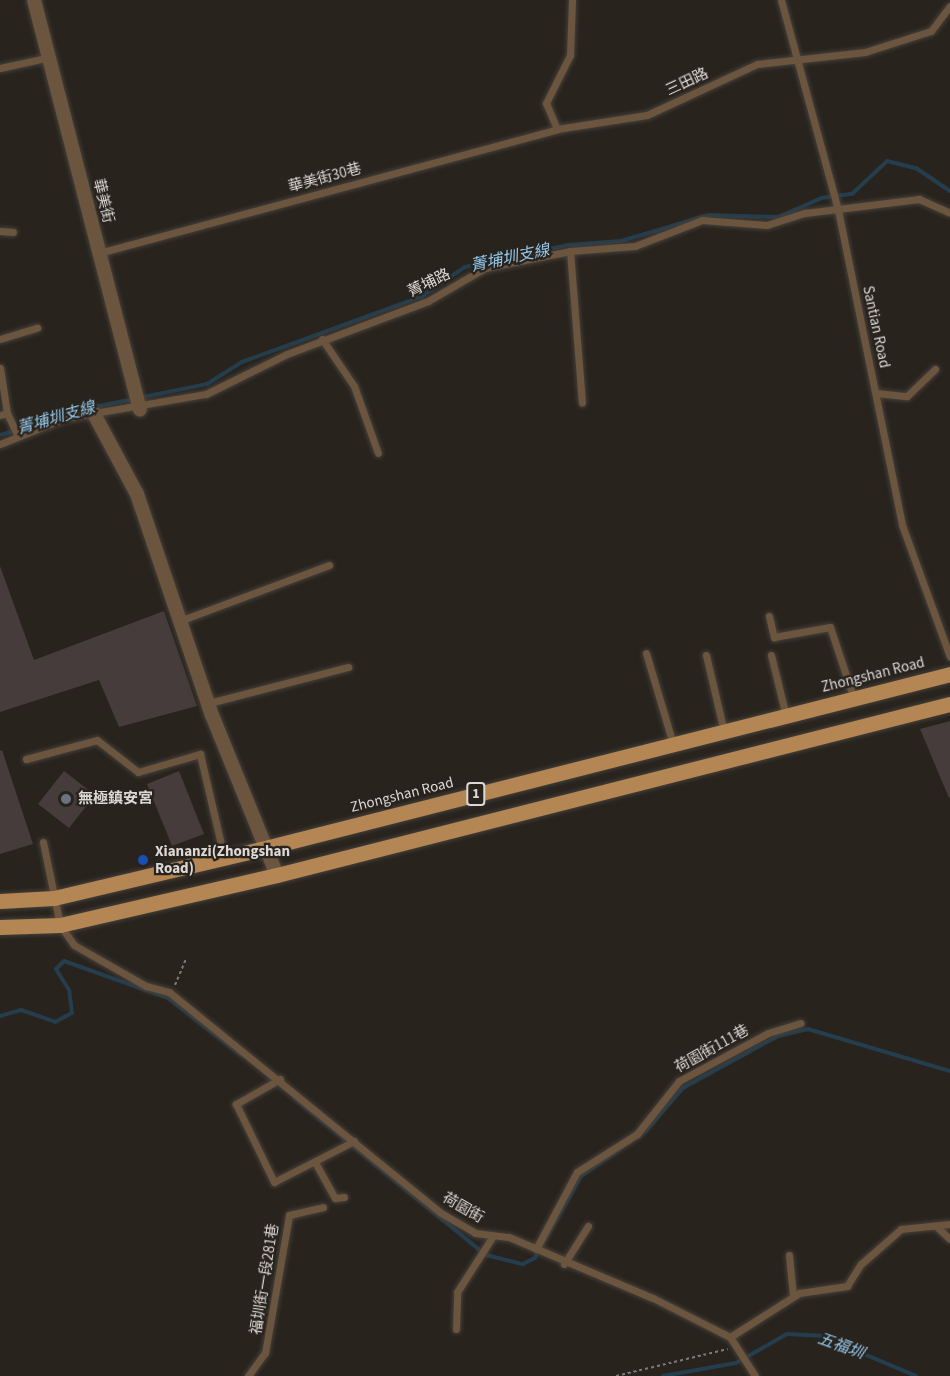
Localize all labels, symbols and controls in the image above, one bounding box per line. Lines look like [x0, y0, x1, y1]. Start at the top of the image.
street label: 三田路 [663, 64, 711, 100]
street label: 華美街30巷 [286, 160, 364, 196]
street label: 華美街 [89, 177, 117, 225]
water label: 菁埔圳支線 [469, 240, 551, 276]
street label: 菁埔路 [405, 265, 453, 301]
street label: Santian Road [859, 284, 893, 370]
water label: 菁埔圳支線 [15, 398, 97, 438]
street label: Zhongshan Road [820, 654, 926, 696]
street label: Zhongshan Road [349, 774, 455, 816]
road number: 1 [466, 783, 486, 805]
place label: 無極鎮安宮 [78, 790, 153, 808]
marker: 無極鎮安宮 [59, 792, 73, 806]
place label: Xiananzi(Zhongshan Road) [155, 842, 290, 877]
marker: Xiananzi(Zhongshan Road) [136, 853, 150, 867]
street label: 荷園街111巷 [672, 1021, 752, 1077]
street label: 荷園街 [439, 1189, 487, 1227]
street label: 福圳街一段281巷 [247, 1222, 283, 1336]
water label: 五福圳 [815, 1329, 867, 1363]

